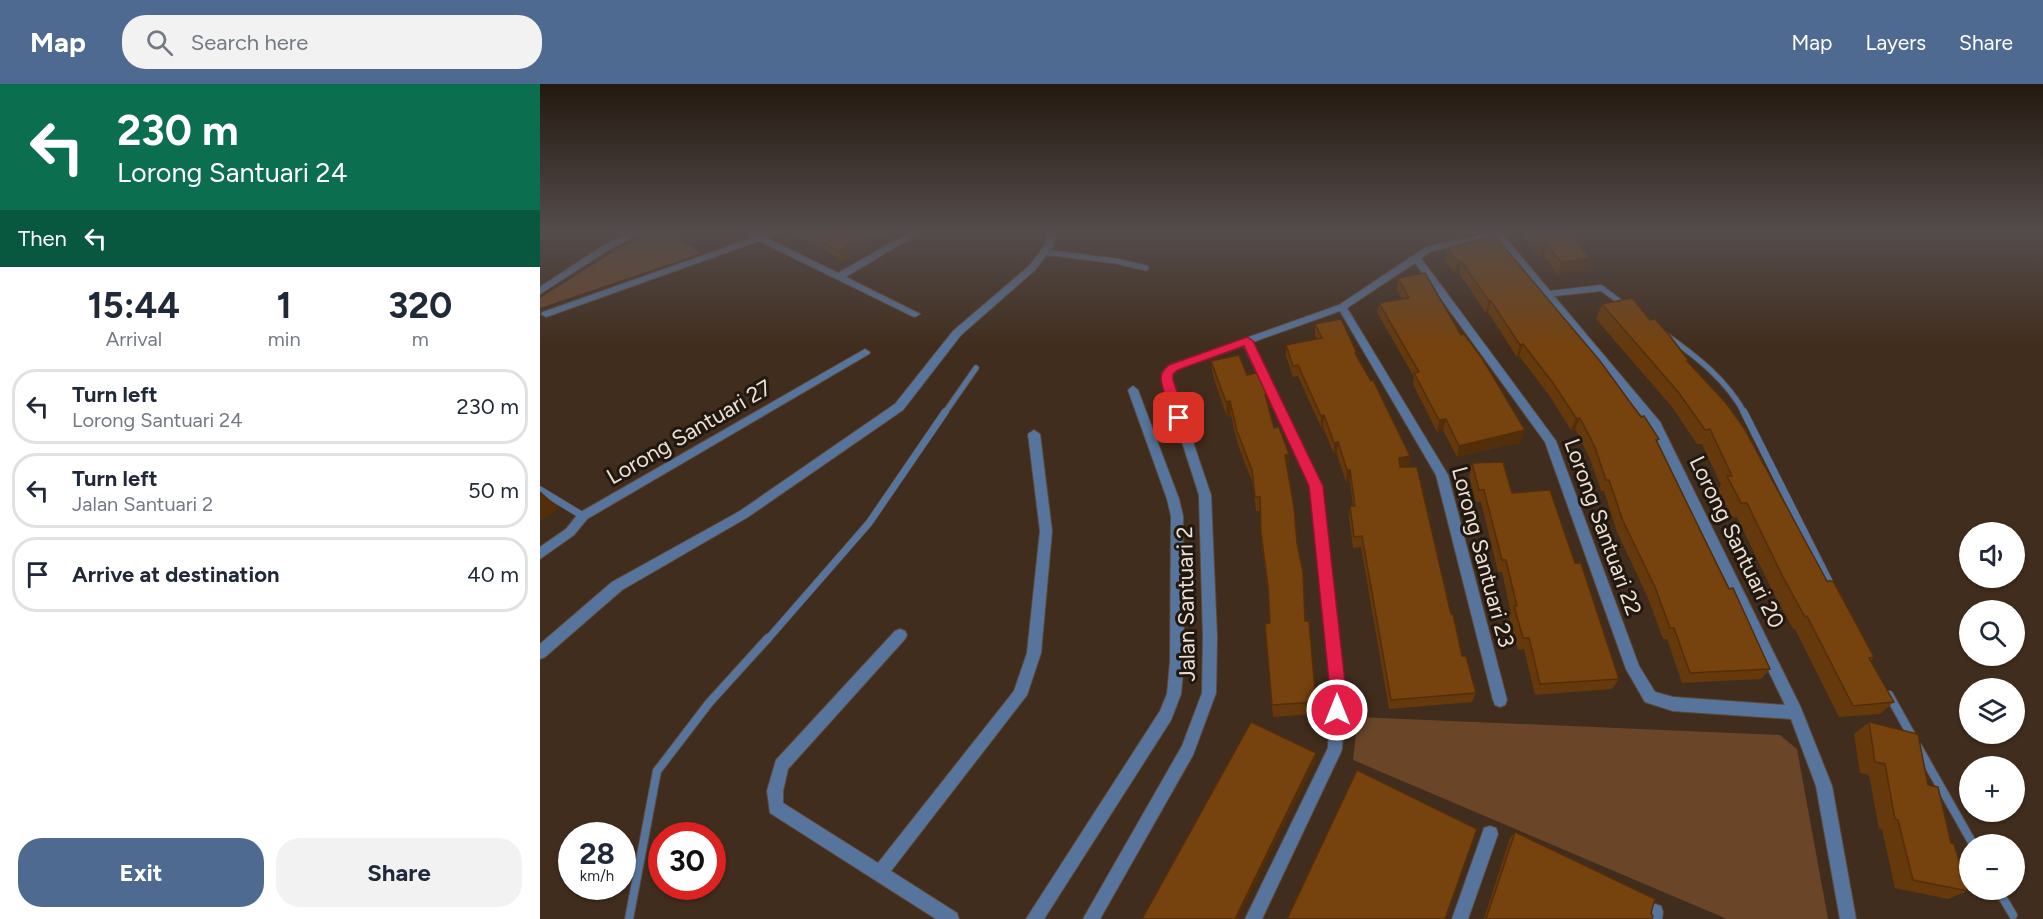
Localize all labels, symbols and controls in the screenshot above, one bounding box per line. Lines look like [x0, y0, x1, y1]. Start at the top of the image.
search box [122, 15, 542, 69]
text: Map [30, 25, 86, 59]
icon: search [143, 26, 176, 59]
text: Search here [191, 29, 308, 56]
text: Map [1792, 30, 1832, 55]
text: Layers [1865, 30, 1926, 55]
text: Share [1959, 30, 2013, 55]
text: 230 m [117, 105, 239, 156]
icon: left [18, 108, 96, 186]
text: Lorong Santuari 24 [117, 156, 347, 189]
icon: left [79, 222, 112, 255]
text: Then [18, 225, 67, 252]
text: 15:44 [88, 284, 180, 327]
text: 1 [277, 284, 292, 327]
text: 320 [388, 284, 452, 327]
text: Arrival [106, 327, 162, 351]
text: min [268, 327, 301, 351]
text: m [412, 327, 429, 351]
street label: Lorong Santuari 27 [602, 374, 776, 490]
text: Turn left [72, 381, 158, 408]
icon: left [21, 390, 54, 423]
pin [1153, 392, 1204, 443]
text: 230 m [456, 393, 519, 420]
icon: arrive [1162, 401, 1195, 434]
text: Lorong Santuari 24 [72, 408, 243, 432]
street label: Lorong Santuari 22 [1558, 435, 1648, 619]
street label: Lorong Santuari 20 [1684, 451, 1790, 633]
street label: Lorong Santuari 23 [1446, 464, 1520, 650]
text: Turn left [72, 465, 158, 492]
icon: left [21, 474, 54, 507]
text: 50 m [468, 477, 519, 504]
text: Jalan Santuari 2 [72, 492, 213, 516]
map controls [1959, 522, 2025, 900]
button: sound [1959, 522, 2025, 588]
street label: Jalan Santuari 2 [1171, 526, 1201, 682]
icon: arrive [21, 558, 54, 591]
text: Arrive at destination [72, 561, 280, 588]
text: 40 m [467, 561, 519, 588]
button: search [1959, 600, 2025, 666]
position arrow [1305, 678, 1369, 742]
button: layers [1959, 678, 2025, 744]
button: + [1959, 756, 2025, 822]
speed limit sign: 30 [648, 822, 726, 900]
button: − [1959, 834, 2025, 900]
text: 28 [579, 835, 615, 872]
button: Exit [18, 838, 264, 907]
button: Share [276, 838, 522, 907]
text: km/h [580, 867, 614, 885]

